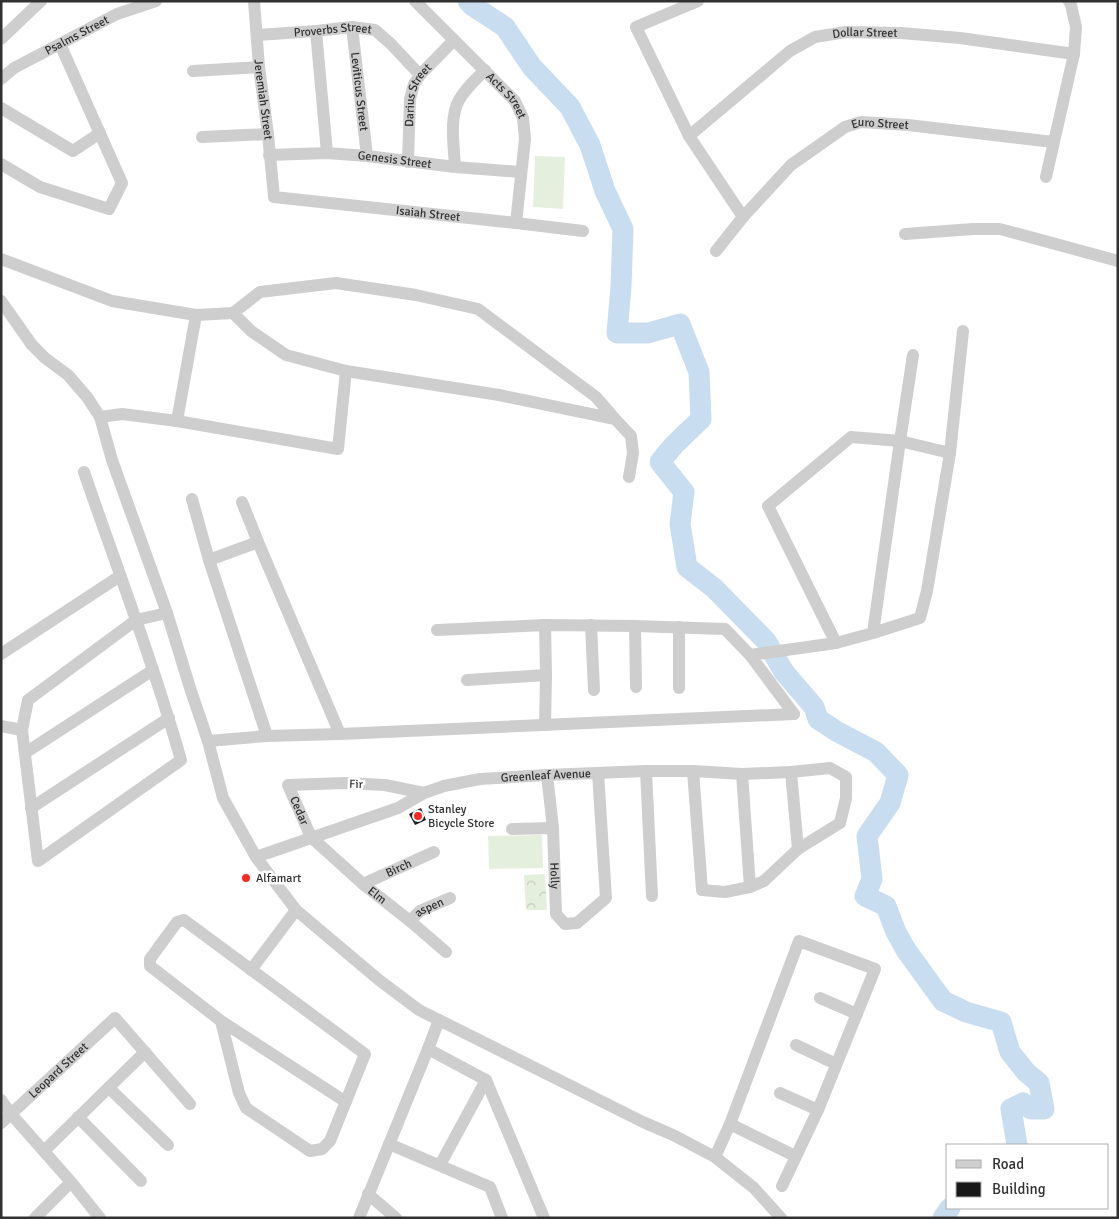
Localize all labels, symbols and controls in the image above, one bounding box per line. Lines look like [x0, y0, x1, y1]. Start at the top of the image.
street label: Psalms Street [42, 13, 112, 58]
street label: Proverbs Street [293, 20, 373, 40]
street label: Dollar Street [831, 25, 898, 42]
street label: Leviticus Street [347, 51, 371, 132]
street label: Jeremiah Street [250, 59, 276, 140]
street label: Darius Street [402, 61, 435, 127]
street label: Acts Street [483, 69, 529, 121]
street label: Euro Street [850, 115, 909, 133]
street label: Genesis Street [357, 148, 432, 172]
street label: Isaiah Street [395, 203, 461, 225]
street label: Greenleaf Avenue [500, 766, 591, 786]
street label: Fir [349, 777, 364, 792]
street label: Cedar [286, 794, 312, 828]
place label: Stanley Bicycle Store [428, 802, 495, 831]
marker: Stanley Bicycle Store [412, 810, 424, 822]
street label: Birch [383, 856, 414, 881]
street label: Holly [546, 862, 562, 890]
place label: Alfamart [256, 871, 301, 886]
marker: Alfamart [240, 872, 252, 884]
street label: Elm [364, 884, 389, 908]
street label: aspen [411, 895, 446, 920]
street label: Leopard Street [26, 1039, 92, 1102]
legend [946, 1144, 1109, 1209]
text: Road [992, 1155, 1024, 1173]
text: Building [992, 1180, 1046, 1198]

